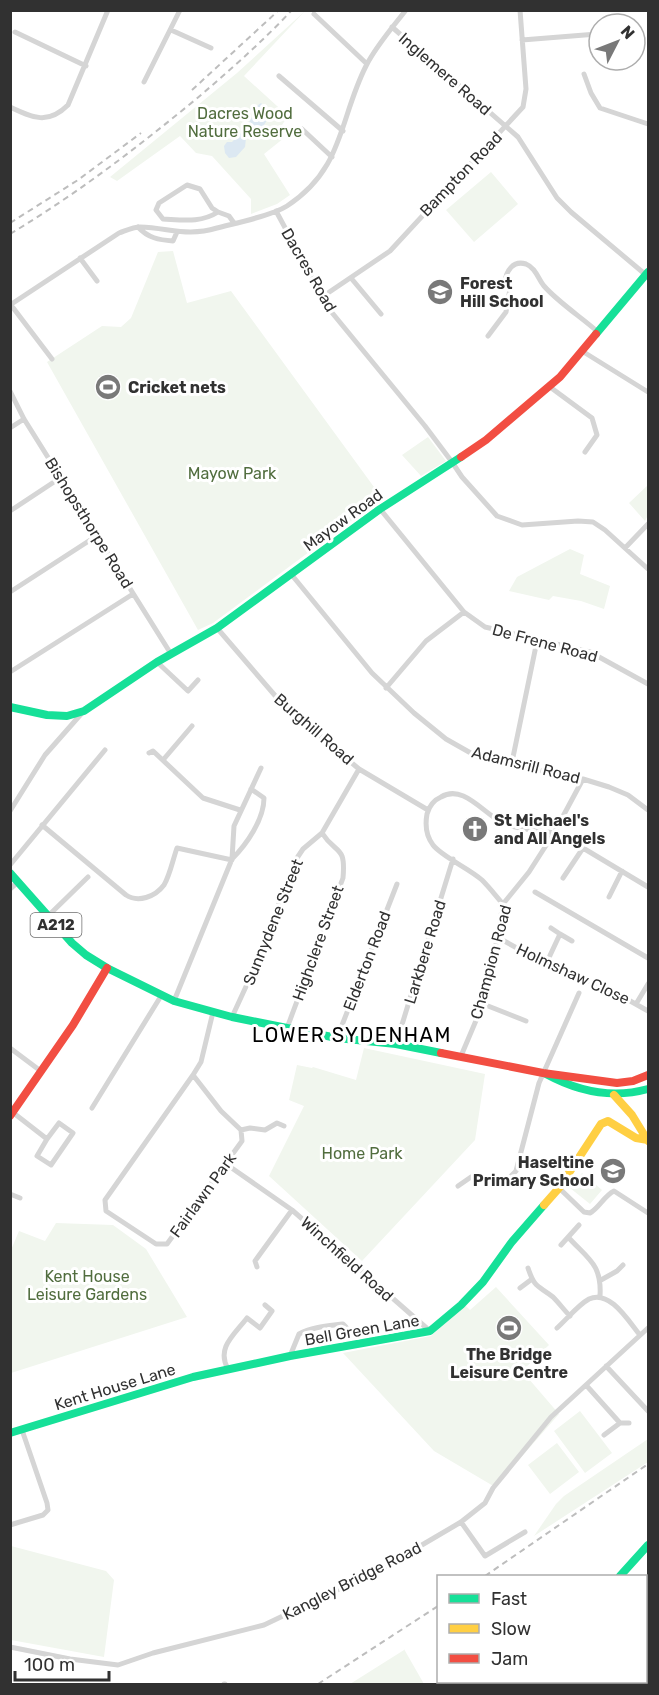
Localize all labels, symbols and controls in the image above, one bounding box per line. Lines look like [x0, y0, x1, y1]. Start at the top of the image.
north arrow [587, 12, 647, 72]
text: N [617, 22, 639, 43]
street label: Inglemere Road [395, 29, 495, 119]
park label: Dacres Wood Nature Reserve [188, 104, 302, 141]
street label: Bampton Road [416, 128, 506, 220]
street label: Dacres Road [277, 225, 341, 315]
place label: Forest Hill School [460, 274, 544, 311]
school or university icon: Forest Hill School [425, 277, 455, 307]
sports icon: Cricket nets [93, 372, 123, 402]
place label: Cricket nets [128, 378, 226, 397]
street label: Bishopsthorpe Road [41, 454, 137, 592]
park label: Mayow Park [188, 464, 277, 483]
street label: Mayow Road [300, 485, 386, 555]
street label: De Frene Road [490, 620, 600, 666]
street label: Burghill Road [270, 689, 358, 769]
street label: Adamsrill Road [470, 742, 582, 788]
place label: St Michael's and All Angels [494, 811, 605, 848]
church icon: St Michael's and All Angels [460, 814, 490, 844]
street label: Sunnydene Street [239, 856, 307, 988]
street label: Highclere Street [288, 883, 348, 1003]
street label: Larkbere Road [400, 898, 450, 1006]
street label: Champion Road [467, 903, 515, 1021]
street label: Elderton Road [339, 909, 395, 1013]
road number: A212 [31, 913, 82, 937]
street label: Holmshaw Close [513, 939, 633, 1009]
district label: LOWER SYDENHAM [252, 1023, 452, 1047]
park label: Home Park [322, 1144, 403, 1163]
street label: Fairlawn Park [166, 1148, 241, 1241]
place label: Haseltine Primary School [473, 1153, 594, 1190]
school or university icon: Haseltine Primary School [598, 1156, 628, 1186]
street label: Winchfield Road [297, 1213, 397, 1305]
park label: Kent House Leisure Gardens [27, 1267, 147, 1304]
street label: Bell Green Lane [303, 1311, 421, 1349]
sports icon: The Bridge Leisure Centre [494, 1313, 524, 1343]
place label: The Bridge Leisure Centre [450, 1345, 568, 1382]
street label: Kent House Lane [52, 1360, 178, 1414]
street label: Kangley Bridge Road [280, 1538, 424, 1624]
legend [437, 1575, 647, 1683]
text: Fast [491, 1588, 527, 1610]
text: Slow [491, 1618, 531, 1640]
scale bar [15, 1644, 110, 1682]
text: Jam [491, 1648, 528, 1670]
text: 100 m [24, 1654, 75, 1676]

